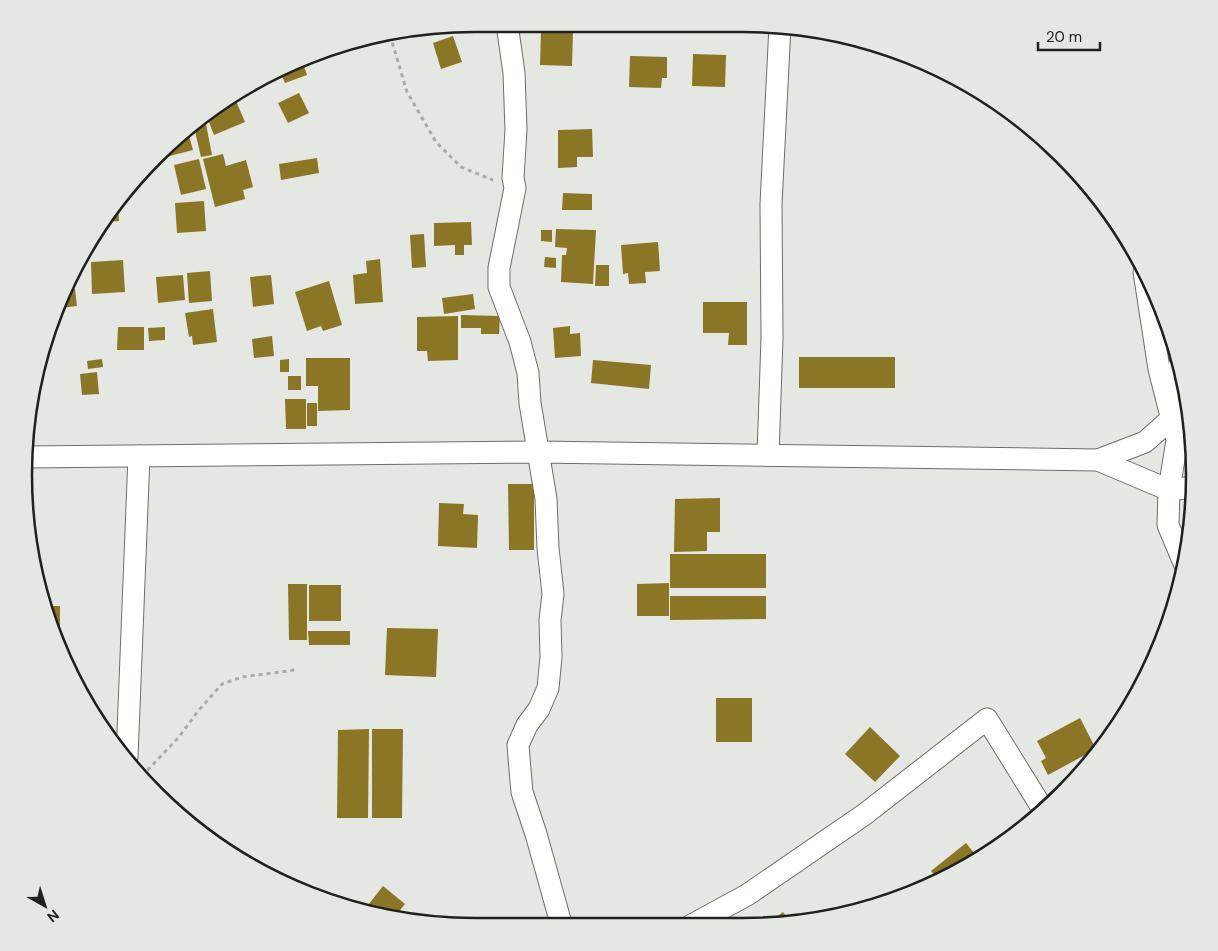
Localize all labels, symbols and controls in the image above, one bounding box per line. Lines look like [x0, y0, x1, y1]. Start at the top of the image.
scale bar [1038, 20, 1100, 52]
text: 20 m [1046, 27, 1082, 47]
north arrow [20, 881, 70, 931]
text: N [44, 906, 63, 926]

